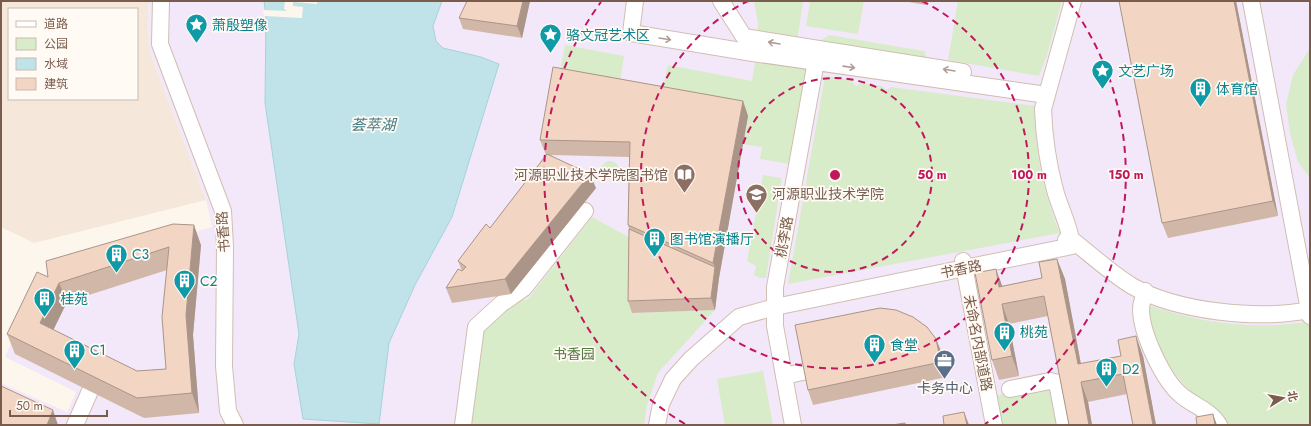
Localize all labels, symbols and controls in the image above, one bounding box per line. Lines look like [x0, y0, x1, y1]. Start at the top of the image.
legend [8, 8, 138, 100]
place icon: 萧殷塑像 [183, 12, 209, 45]
text: 道路 [44, 15, 68, 33]
place label: 萧殷塑像 [212, 15, 268, 35]
place icon: 骆文冠艺术区 [538, 22, 564, 55]
place label: 骆文冠艺术区 [566, 25, 650, 45]
text: 公园 [44, 35, 68, 53]
one-way arrow [659, 35, 672, 43]
one-way arrow [767, 38, 780, 46]
text: 水域 [44, 55, 68, 73]
place icon: 文艺广场 [1090, 58, 1116, 91]
place label: 文艺广场 [1118, 61, 1174, 81]
one-way arrow [842, 63, 855, 71]
one-way arrow [943, 66, 956, 74]
text: 建筑 [44, 75, 68, 93]
building icon: 体育馆 [1187, 76, 1213, 109]
place label: 体育馆 [1216, 79, 1258, 99]
water label: 荟萃湖 [350, 114, 397, 136]
library icon: 河源职业技术学院图书馆 [671, 162, 697, 195]
place label: 河源职业技术学院图书馆 [514, 165, 668, 185]
text: 50 m [917, 166, 947, 184]
text: 100 m [1011, 166, 1047, 184]
text: 150 m [1108, 166, 1144, 184]
centre of rings [828, 168, 842, 182]
school or university icon: 河源职业技术学院 [744, 181, 770, 214]
place label: 河源职业技术学院 [772, 184, 884, 204]
street label: 书香路 [212, 210, 234, 254]
street label: 桃李路 [771, 215, 797, 259]
building icon: 图书馆演播厅 [642, 226, 668, 259]
place label: 图书馆演播厅 [670, 229, 754, 249]
building icon: C3 [103, 241, 129, 274]
place label: C3 [132, 244, 150, 264]
street label: 书香路 [938, 255, 984, 283]
building icon: C2 [172, 268, 198, 301]
place label: C2 [200, 271, 218, 291]
building icon: 桂苑 [32, 286, 58, 319]
place label: 桂苑 [60, 289, 88, 309]
street label: 未命名内部道路 [959, 293, 997, 393]
building icon: 桃苑 [991, 319, 1017, 352]
place label: 桃苑 [1020, 322, 1048, 342]
building icon: 食堂 [862, 332, 888, 365]
place label: 食堂 [890, 335, 918, 355]
building icon: C1 [61, 337, 87, 370]
place label: C1 [90, 340, 106, 360]
park label: 书香园 [553, 344, 595, 364]
office icon: 卡务中心 [932, 347, 958, 380]
building icon: D2 [1094, 356, 1120, 389]
place label: D2 [1122, 359, 1140, 379]
place label: 卡务中心 [917, 378, 973, 398]
north arrow [1263, 378, 1303, 418]
text: 北 [1284, 389, 1302, 403]
scale bar [10, 392, 107, 418]
text: 50 m [16, 397, 43, 415]

